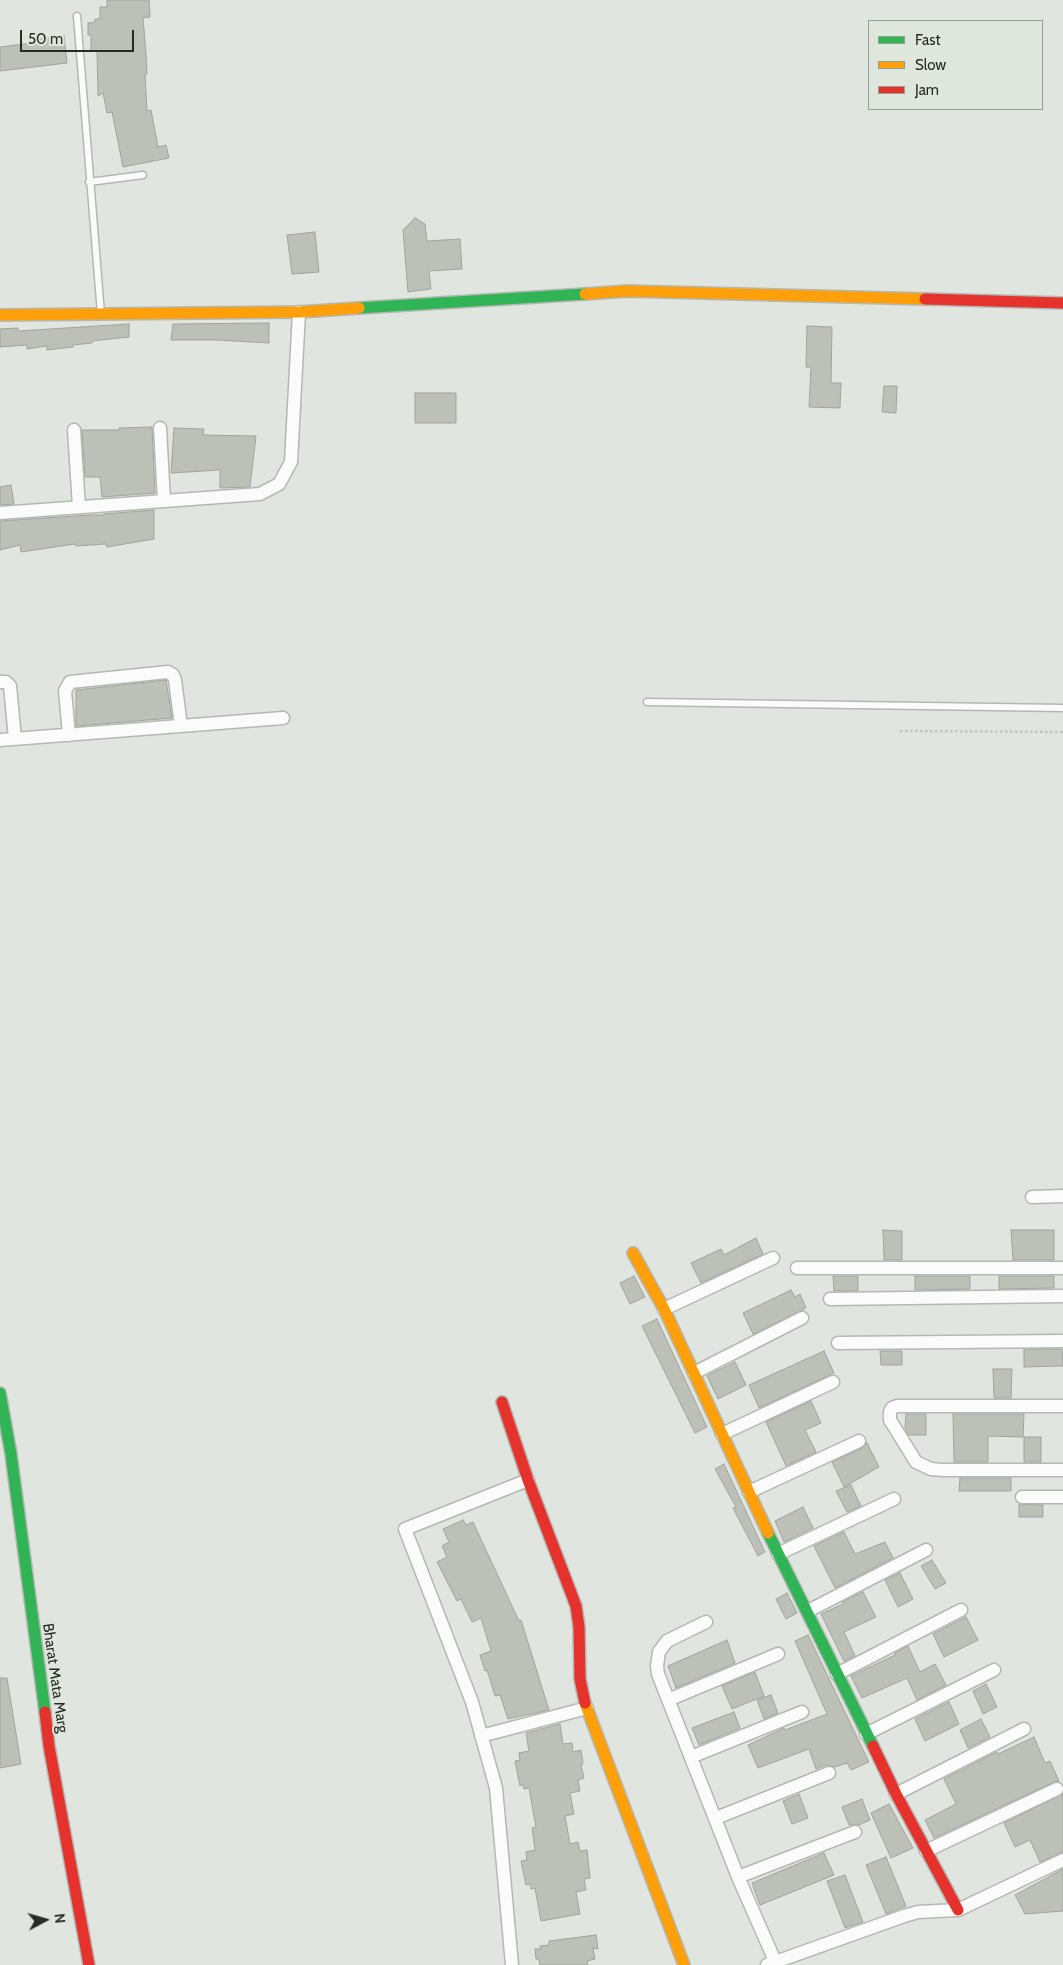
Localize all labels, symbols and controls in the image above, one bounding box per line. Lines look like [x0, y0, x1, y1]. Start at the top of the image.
scale bar [22, 20, 136, 52]
legend [868, 20, 1043, 110]
text: 50 m [28, 30, 63, 48]
text: Fast [915, 31, 940, 49]
text: Slow [915, 56, 946, 74]
text: Jam [915, 81, 939, 99]
street label: Bharat Mata Marg [38, 1622, 72, 1734]
north arrow [20, 1895, 70, 1945]
text: N [50, 1913, 69, 1924]

